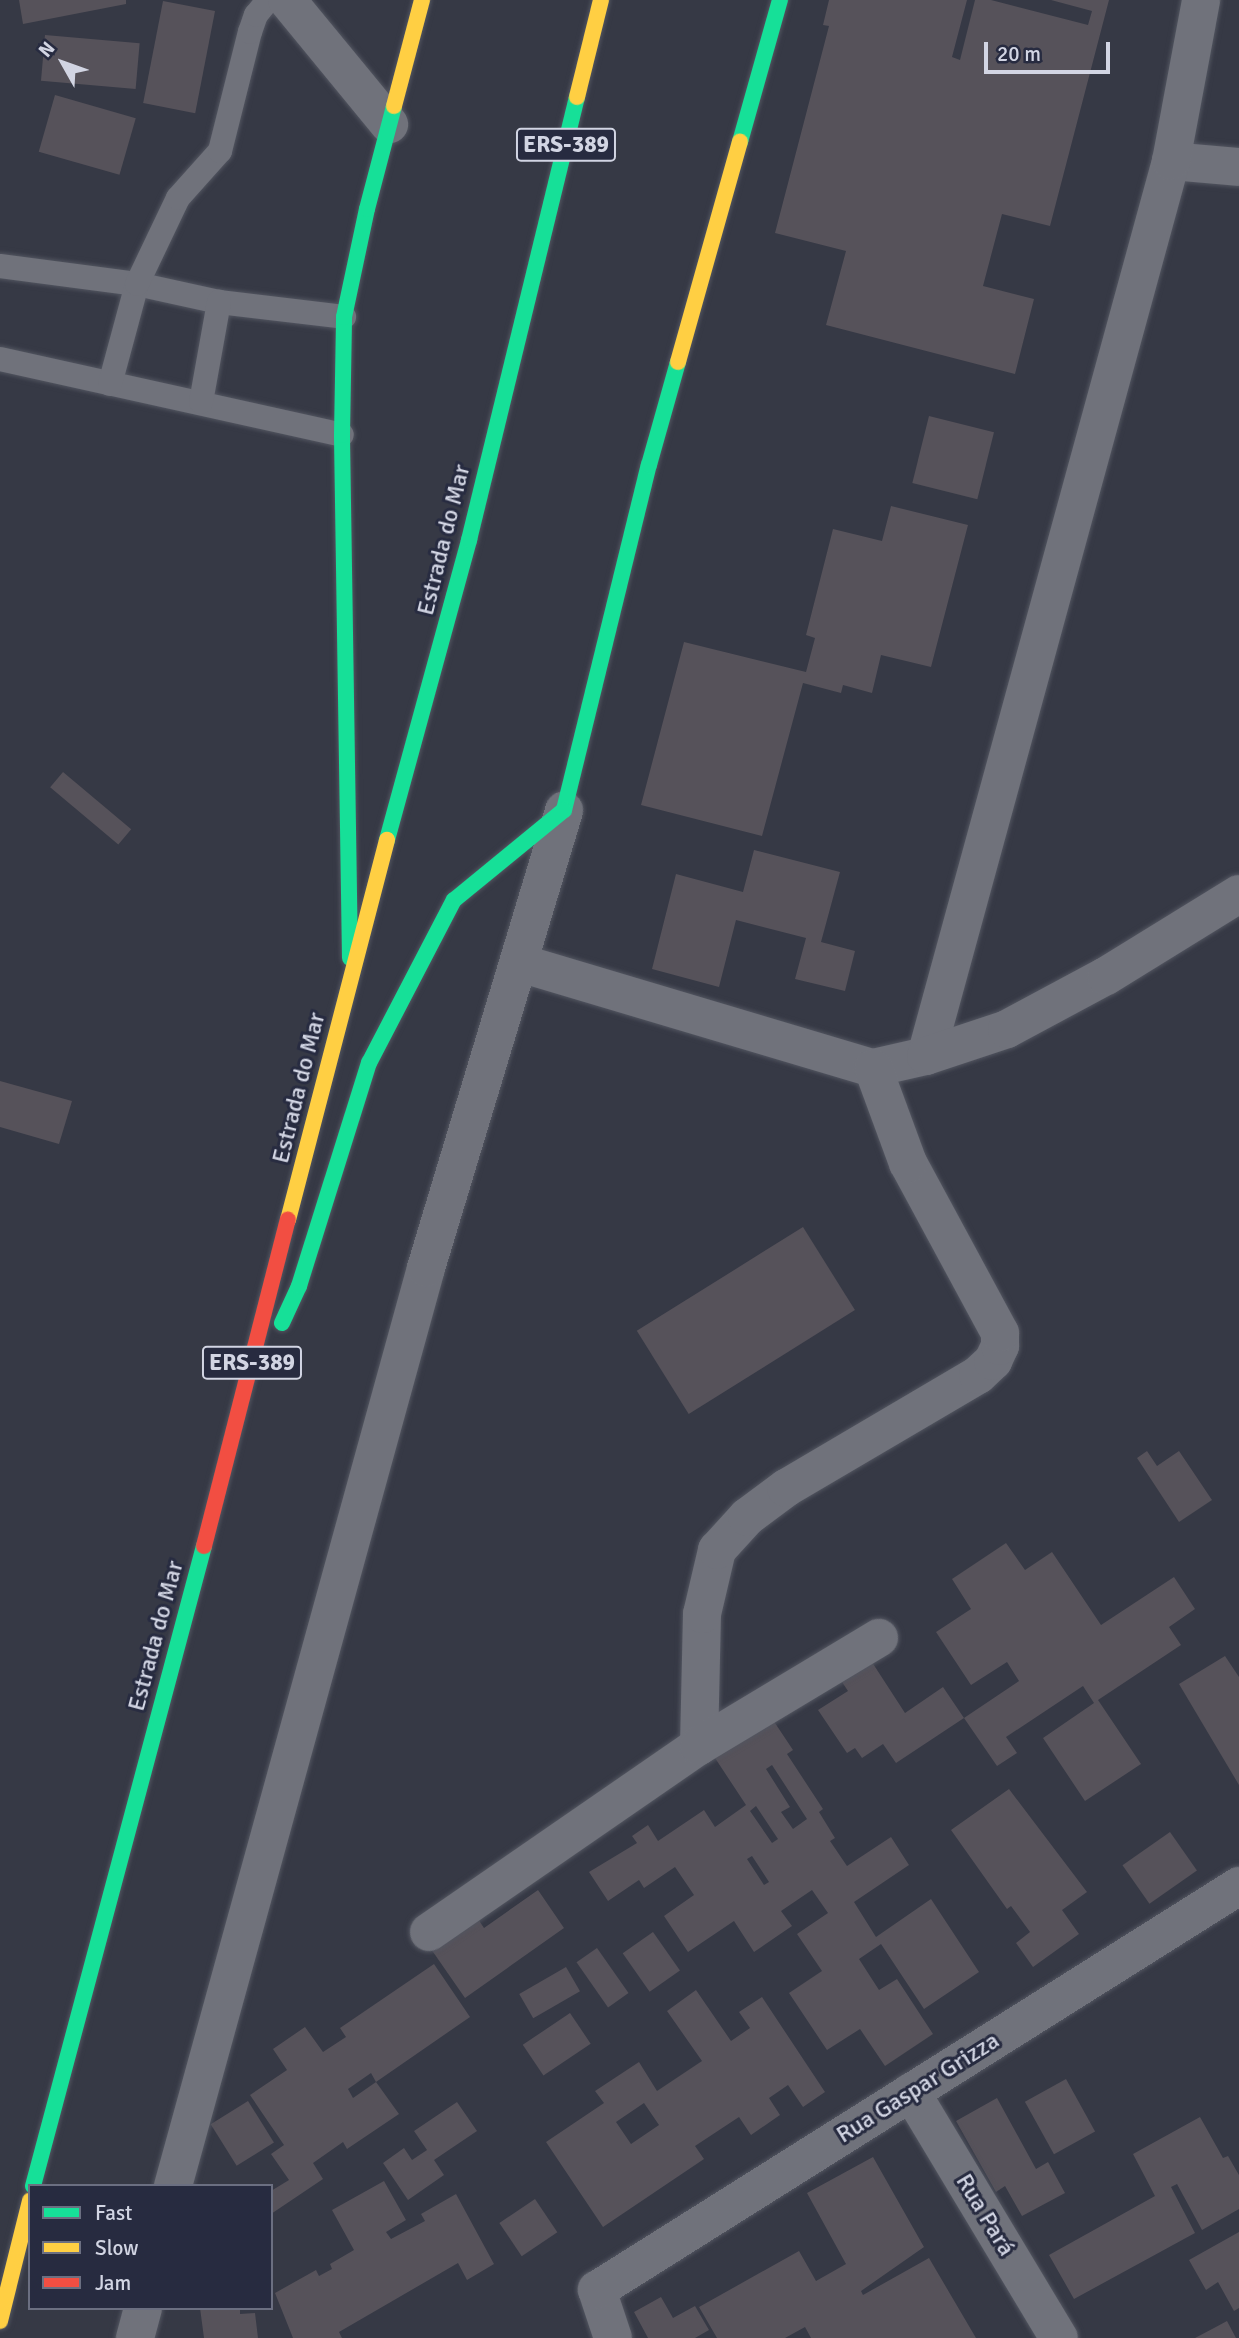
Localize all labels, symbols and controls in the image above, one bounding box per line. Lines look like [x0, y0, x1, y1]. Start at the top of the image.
north arrow [28, 28, 98, 98]
scale bar [987, 28, 1113, 72]
text: N [33, 37, 60, 62]
text: 20 m [997, 41, 1041, 67]
road number: ERS-389 [515, 126, 617, 164]
street label: Estrada do Mar [411, 462, 477, 618]
street label: Estrada do Mar [266, 1010, 332, 1166]
road number: ERS-389 [201, 1344, 303, 1382]
street label: Estrada do Mar [122, 1558, 190, 1714]
street label: Rua Gaspar Grizza [831, 2026, 1005, 2150]
street label: Rua Pará [949, 2169, 1021, 2261]
legend [28, 2184, 273, 2310]
text: Fast [95, 2200, 132, 2226]
text: Slow [95, 2235, 139, 2261]
text: Jam [95, 2270, 131, 2296]

